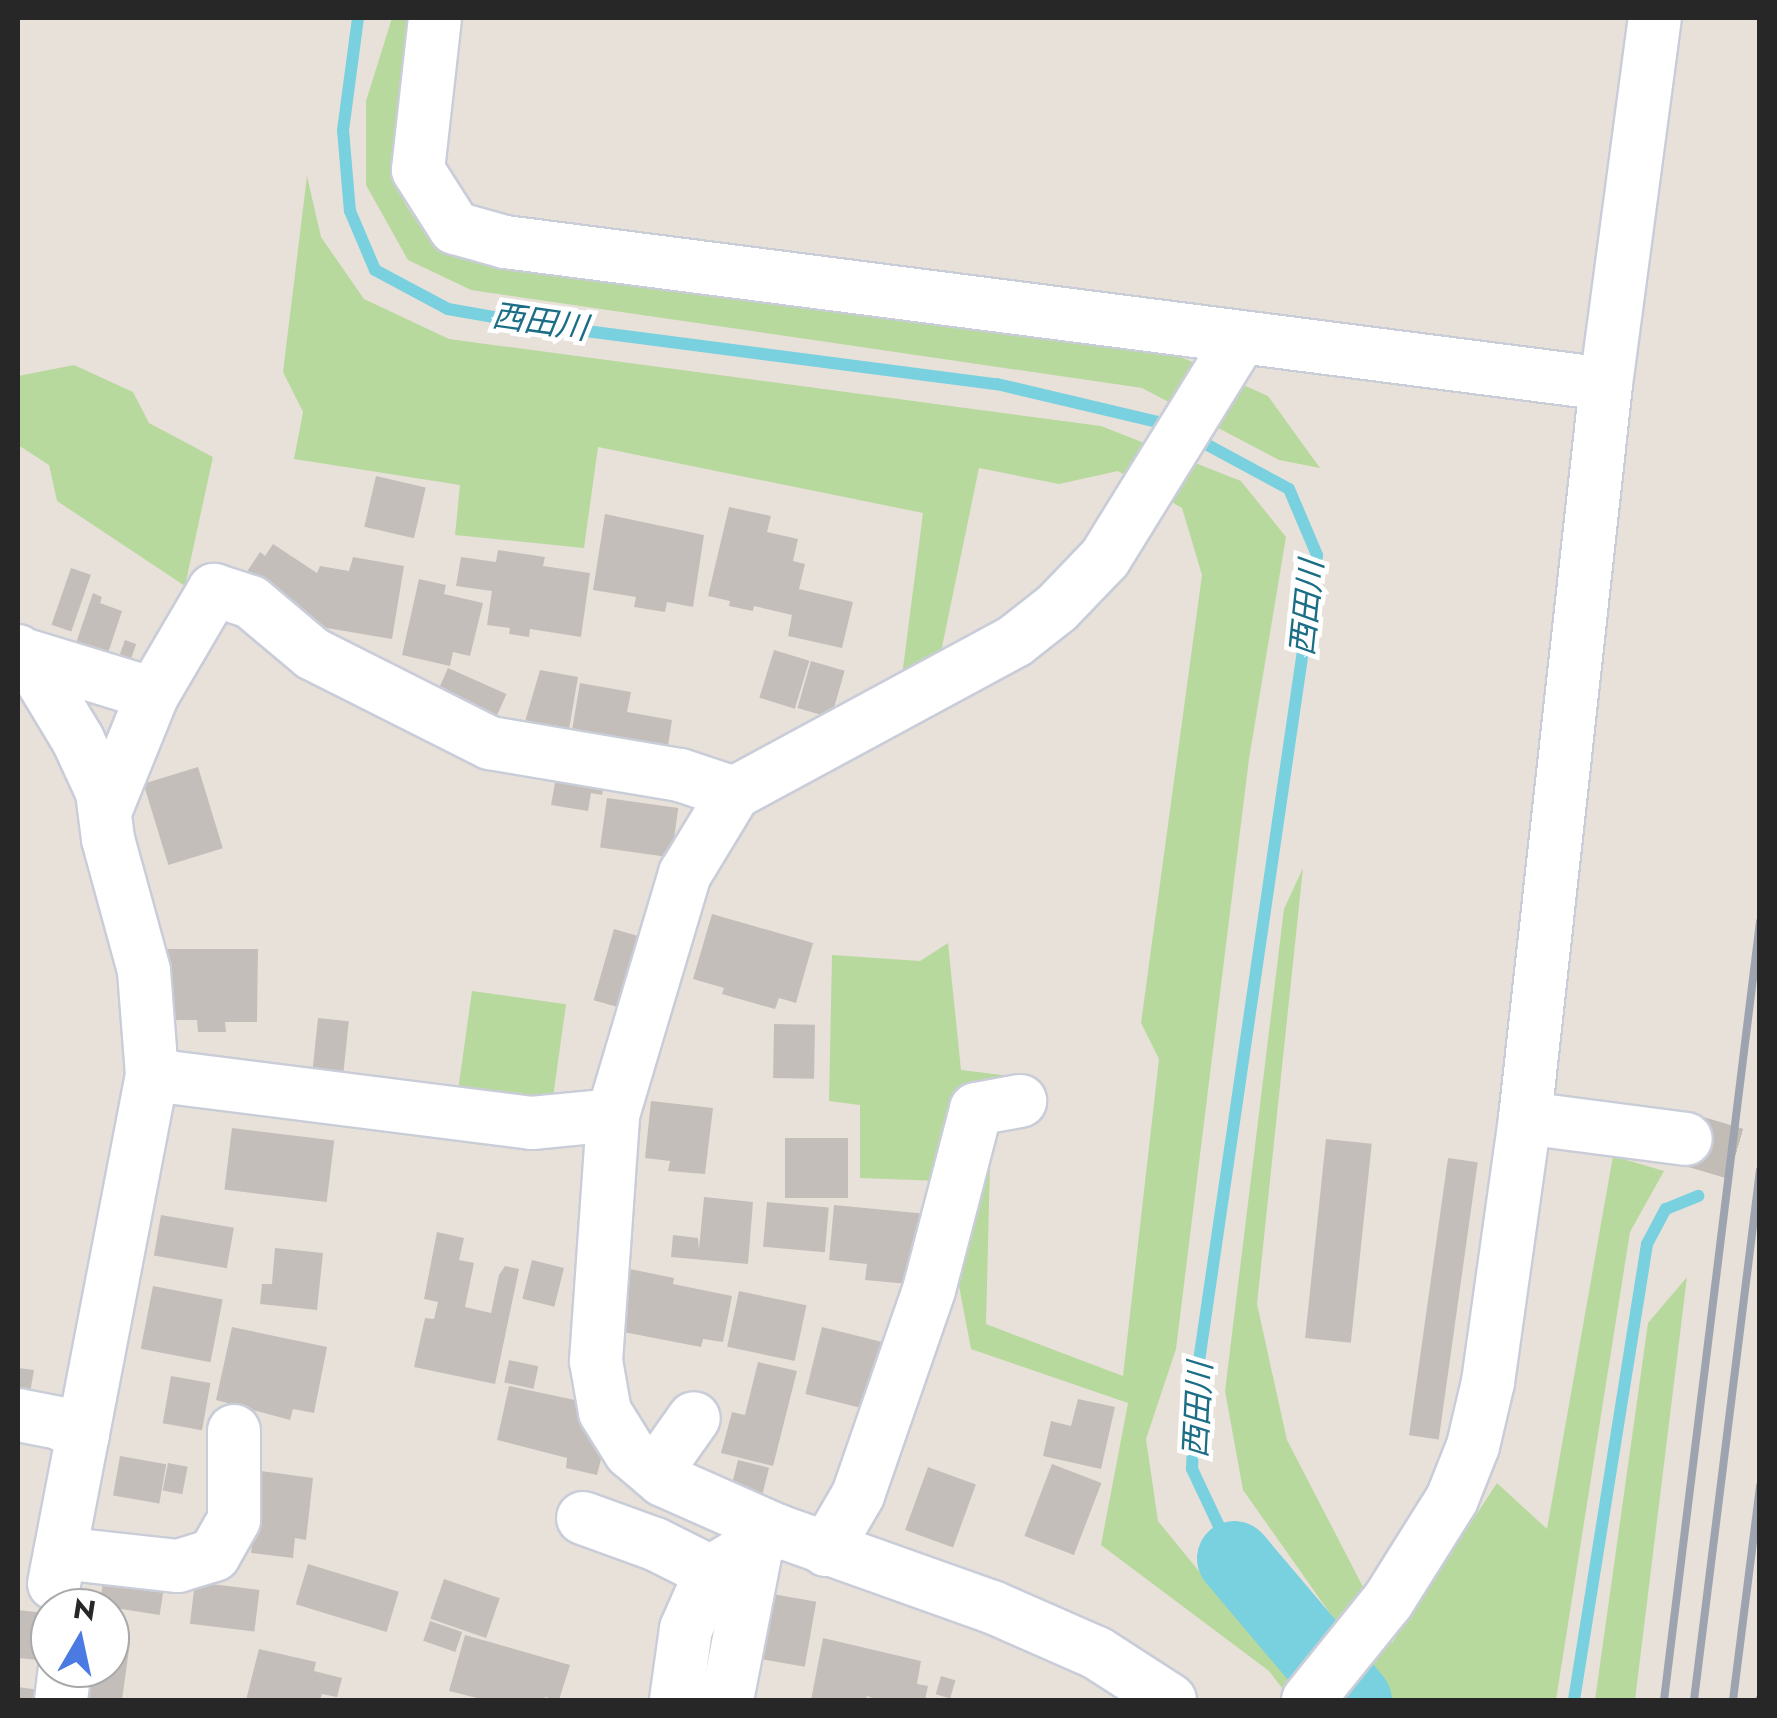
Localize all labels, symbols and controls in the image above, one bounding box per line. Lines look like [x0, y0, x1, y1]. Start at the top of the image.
water label: 西田川 [490, 296, 590, 348]
water label: 西田川 [1283, 558, 1331, 658]
water label: 西田川 [1176, 1361, 1220, 1459]
north arrow [30, 1588, 130, 1688]
text: N [70, 1588, 99, 1632]

